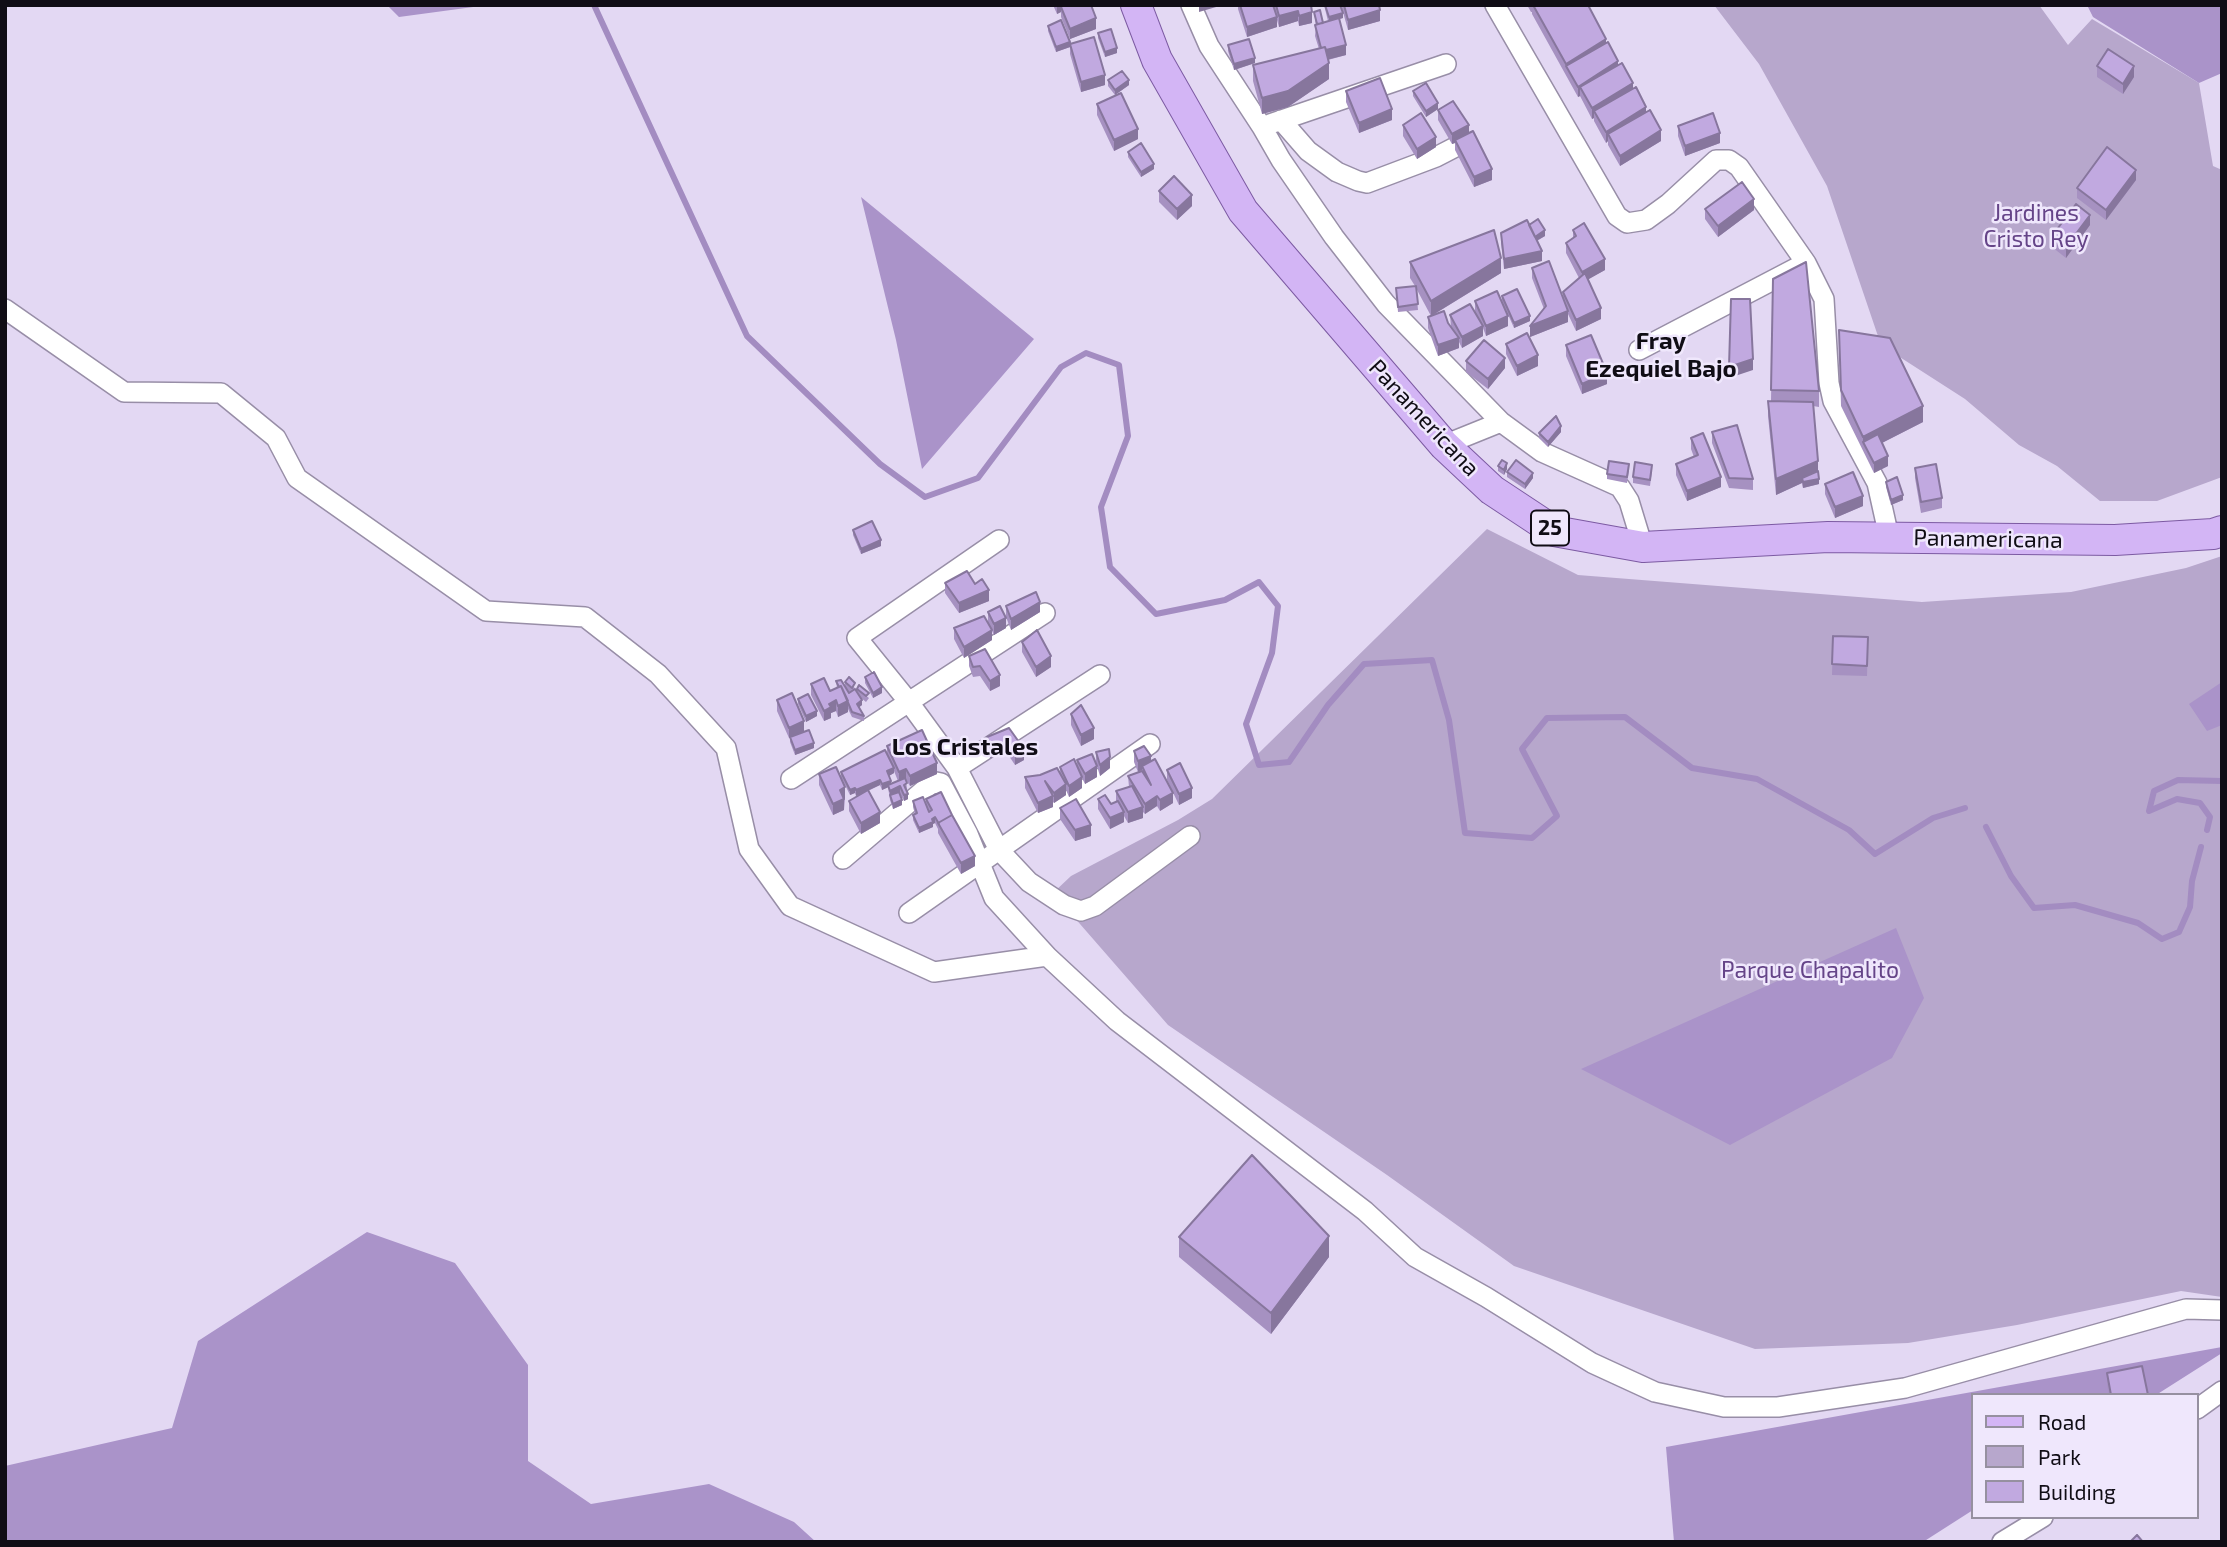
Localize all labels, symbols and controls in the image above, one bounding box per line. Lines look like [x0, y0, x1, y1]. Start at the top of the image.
park label: Jardines Cristo Rey [1983, 199, 2089, 253]
district label: Fray Ezequiel Bajo [1585, 327, 1737, 383]
street label: Panamericana [1363, 354, 1485, 482]
road number: 25 [1531, 510, 1569, 546]
street label: Panamericana [1913, 524, 2063, 554]
district label: Los Cristales [892, 733, 1038, 761]
park label: Parque Chapalito [1721, 956, 1899, 984]
legend [1972, 1393, 2199, 1519]
text: Road [2038, 1409, 2086, 1434]
text: Park [2038, 1444, 2081, 1469]
text: Building [2038, 1479, 2116, 1504]

